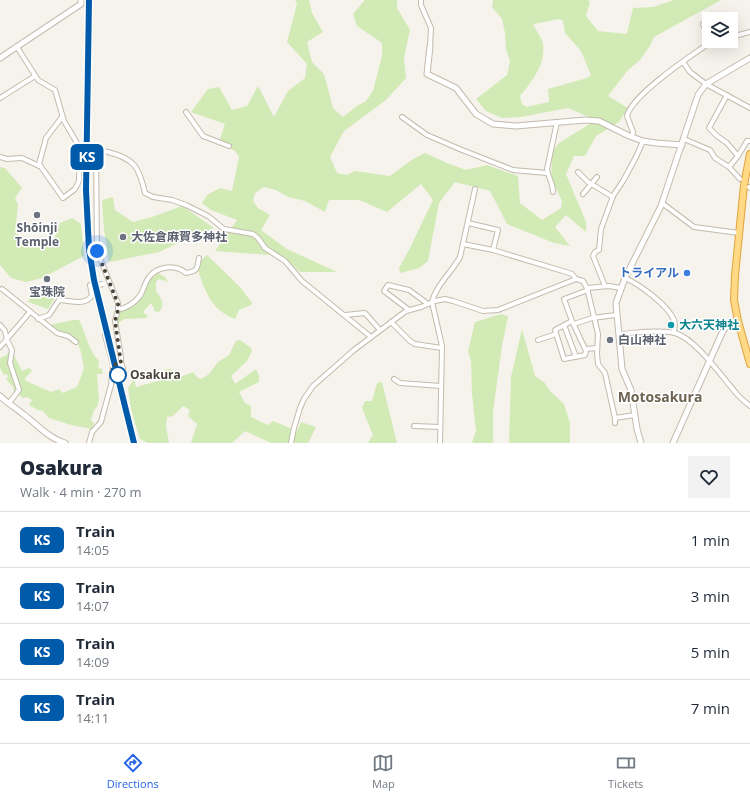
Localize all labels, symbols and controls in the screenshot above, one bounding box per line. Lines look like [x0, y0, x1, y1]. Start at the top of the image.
map controls [702, 12, 738, 48]
button: layers [702, 12, 738, 48]
line badge: KS [69, 144, 105, 170]
text: KS [78, 147, 96, 166]
marker: Shōinji Temple [32, 210, 42, 220]
place label: Shōinji Temple [15, 219, 59, 250]
place label: 大佐倉麻賀多神社 [131, 228, 227, 245]
marker: 大佐倉麻賀多神社 [118, 232, 128, 242]
your location [87, 241, 107, 261]
place label: トライアル [619, 264, 679, 281]
marker: トライアル [682, 268, 692, 278]
marker: 宝珠院 [42, 274, 52, 284]
place label: 宝珠院 [29, 283, 65, 300]
place label: 大六天神社 [679, 316, 739, 333]
marker: 大六天神社 [666, 320, 676, 330]
place label: 白山神社 [618, 331, 666, 348]
marker: 白山神社 [605, 335, 615, 345]
marker: Osakura [109, 366, 127, 384]
place label: Osakura [130, 366, 181, 383]
district label: Motosakura [618, 387, 702, 406]
text: Osakura [20, 455, 103, 481]
button: heart [688, 456, 730, 498]
text: Walk · 4 min · 270 m [20, 483, 142, 501]
text: Train [76, 521, 115, 541]
text: KS [33, 530, 51, 549]
text: 1 min [691, 530, 730, 550]
text: 14:05 [76, 541, 109, 559]
text: Train [76, 577, 115, 597]
text: KS [33, 586, 51, 605]
text: 3 min [691, 586, 730, 606]
text: 14:07 [76, 597, 109, 615]
text: Train [76, 633, 115, 653]
text: KS [33, 642, 51, 661]
text: 5 min [691, 642, 730, 662]
text: 14:09 [76, 653, 109, 671]
text: Train [76, 689, 115, 709]
text: KS [33, 698, 51, 717]
text: 7 min [691, 698, 730, 718]
text: 14:11 [76, 709, 109, 727]
tab: Directions [107, 752, 159, 791]
tab: Map [372, 752, 395, 791]
tab: Tickets [608, 752, 643, 791]

